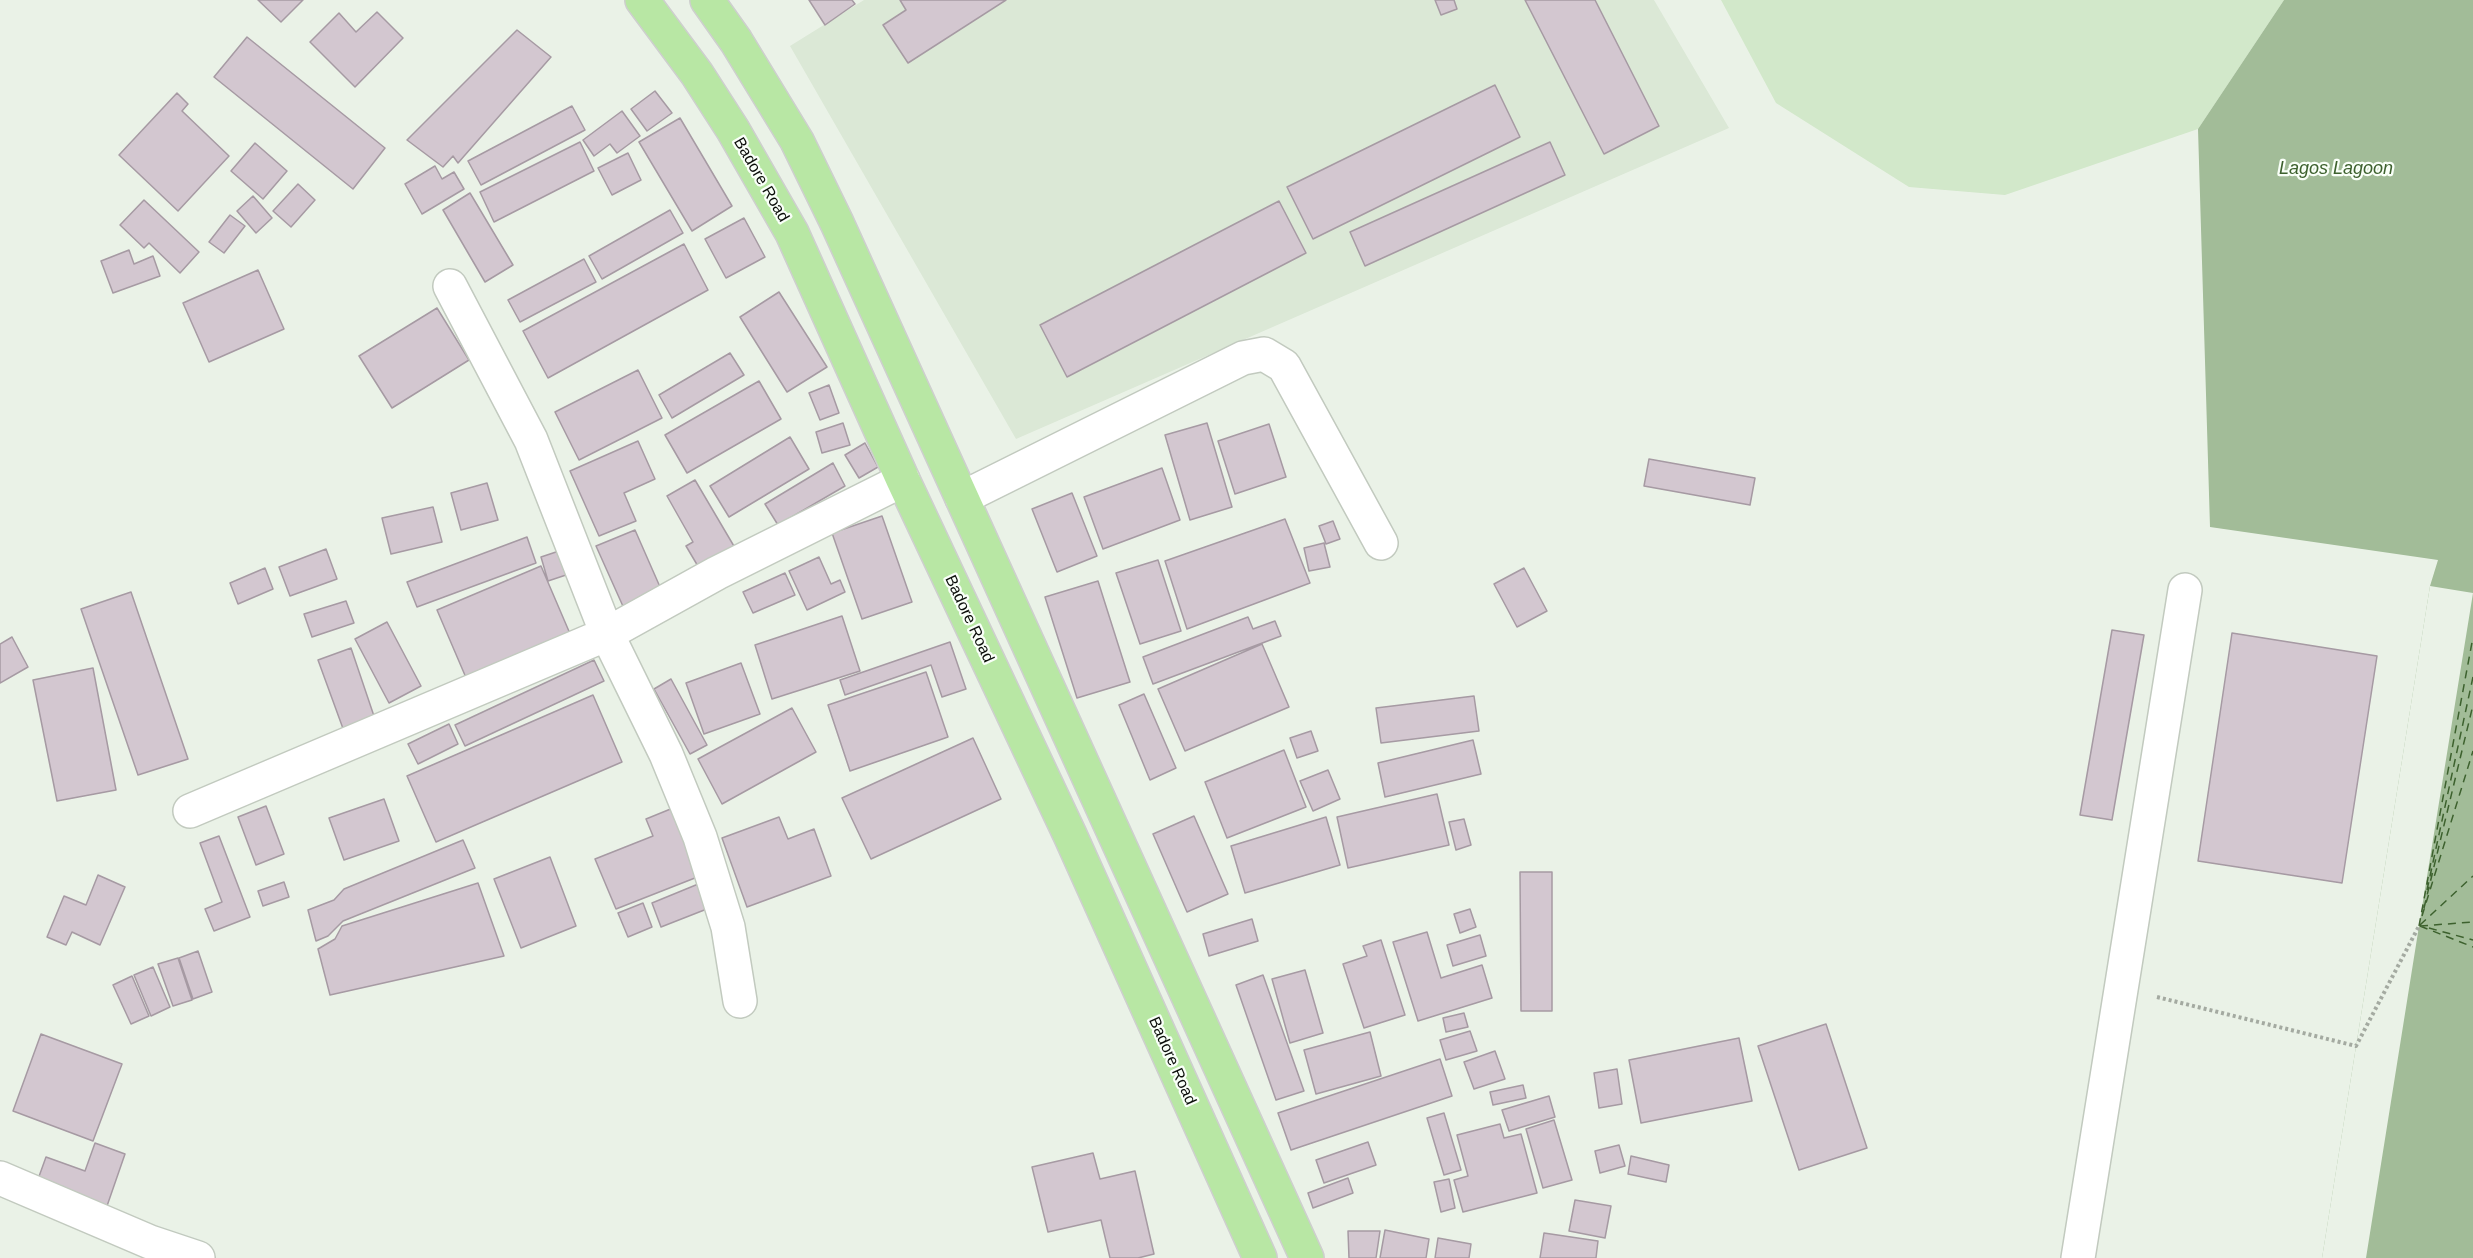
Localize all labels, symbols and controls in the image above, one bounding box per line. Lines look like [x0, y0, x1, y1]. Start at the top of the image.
street label: Badore Road [729, 134, 793, 226]
water label: Lagos Lagoon [2279, 158, 2393, 180]
street label: Badore Road [940, 572, 998, 666]
street label: Badore Road [1144, 1014, 1200, 1108]

